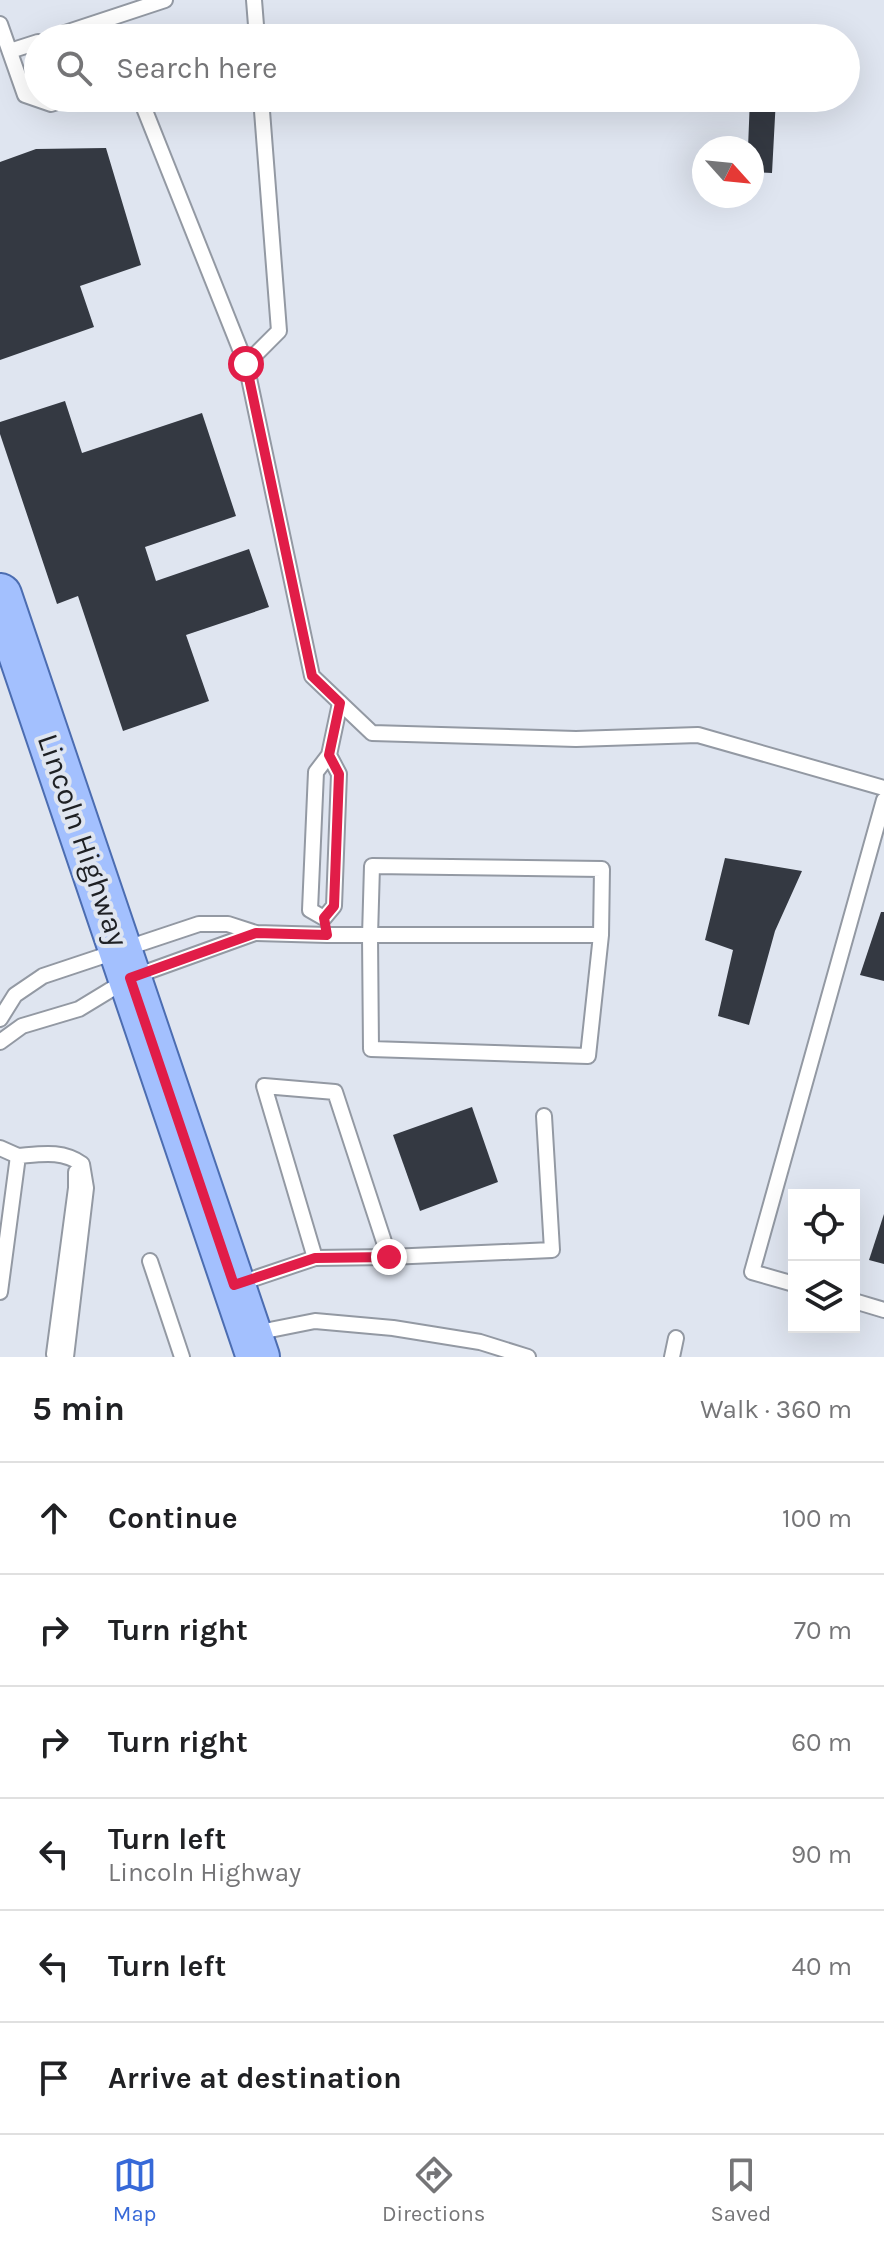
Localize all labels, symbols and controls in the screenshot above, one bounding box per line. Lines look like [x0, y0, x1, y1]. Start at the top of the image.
search box [24, 24, 860, 112]
icon: search [52, 46, 96, 90]
text: Search here [116, 50, 277, 86]
north arrow [692, 136, 764, 208]
route start [228, 346, 264, 382]
street label: Lincoln Highway [30, 729, 136, 951]
map controls [788, 1189, 860, 1333]
button: locate [788, 1189, 860, 1261]
route end [371, 1239, 407, 1275]
button: layers [788, 1261, 860, 1333]
text: 5 min [32, 1389, 125, 1429]
text: Walk · 360 m [700, 1394, 852, 1425]
icon: ahead [32, 1496, 76, 1540]
text: Continue [108, 1500, 238, 1536]
text: 100 m [782, 1503, 852, 1534]
icon: right [32, 1608, 76, 1652]
text: Turn right [108, 1612, 248, 1648]
text: 70 m [794, 1615, 852, 1646]
icon: right [32, 1720, 76, 1764]
text: Turn right [108, 1724, 248, 1760]
text: 60 m [791, 1727, 852, 1758]
text: Turn left [108, 1821, 226, 1857]
icon: left [32, 1832, 76, 1876]
text: 90 m [791, 1839, 852, 1870]
text: Lincoln Highway [108, 1857, 301, 1888]
icon: left [32, 1944, 76, 1988]
text: Turn left [108, 1948, 226, 1984]
text: 40 m [792, 1951, 852, 1982]
icon: arrive [32, 2056, 76, 2100]
text: Arrive at destination [108, 2060, 402, 2096]
tab: Map [113, 2153, 157, 2227]
tab: Directions [382, 2153, 485, 2227]
tab: Saved [711, 2153, 771, 2227]

